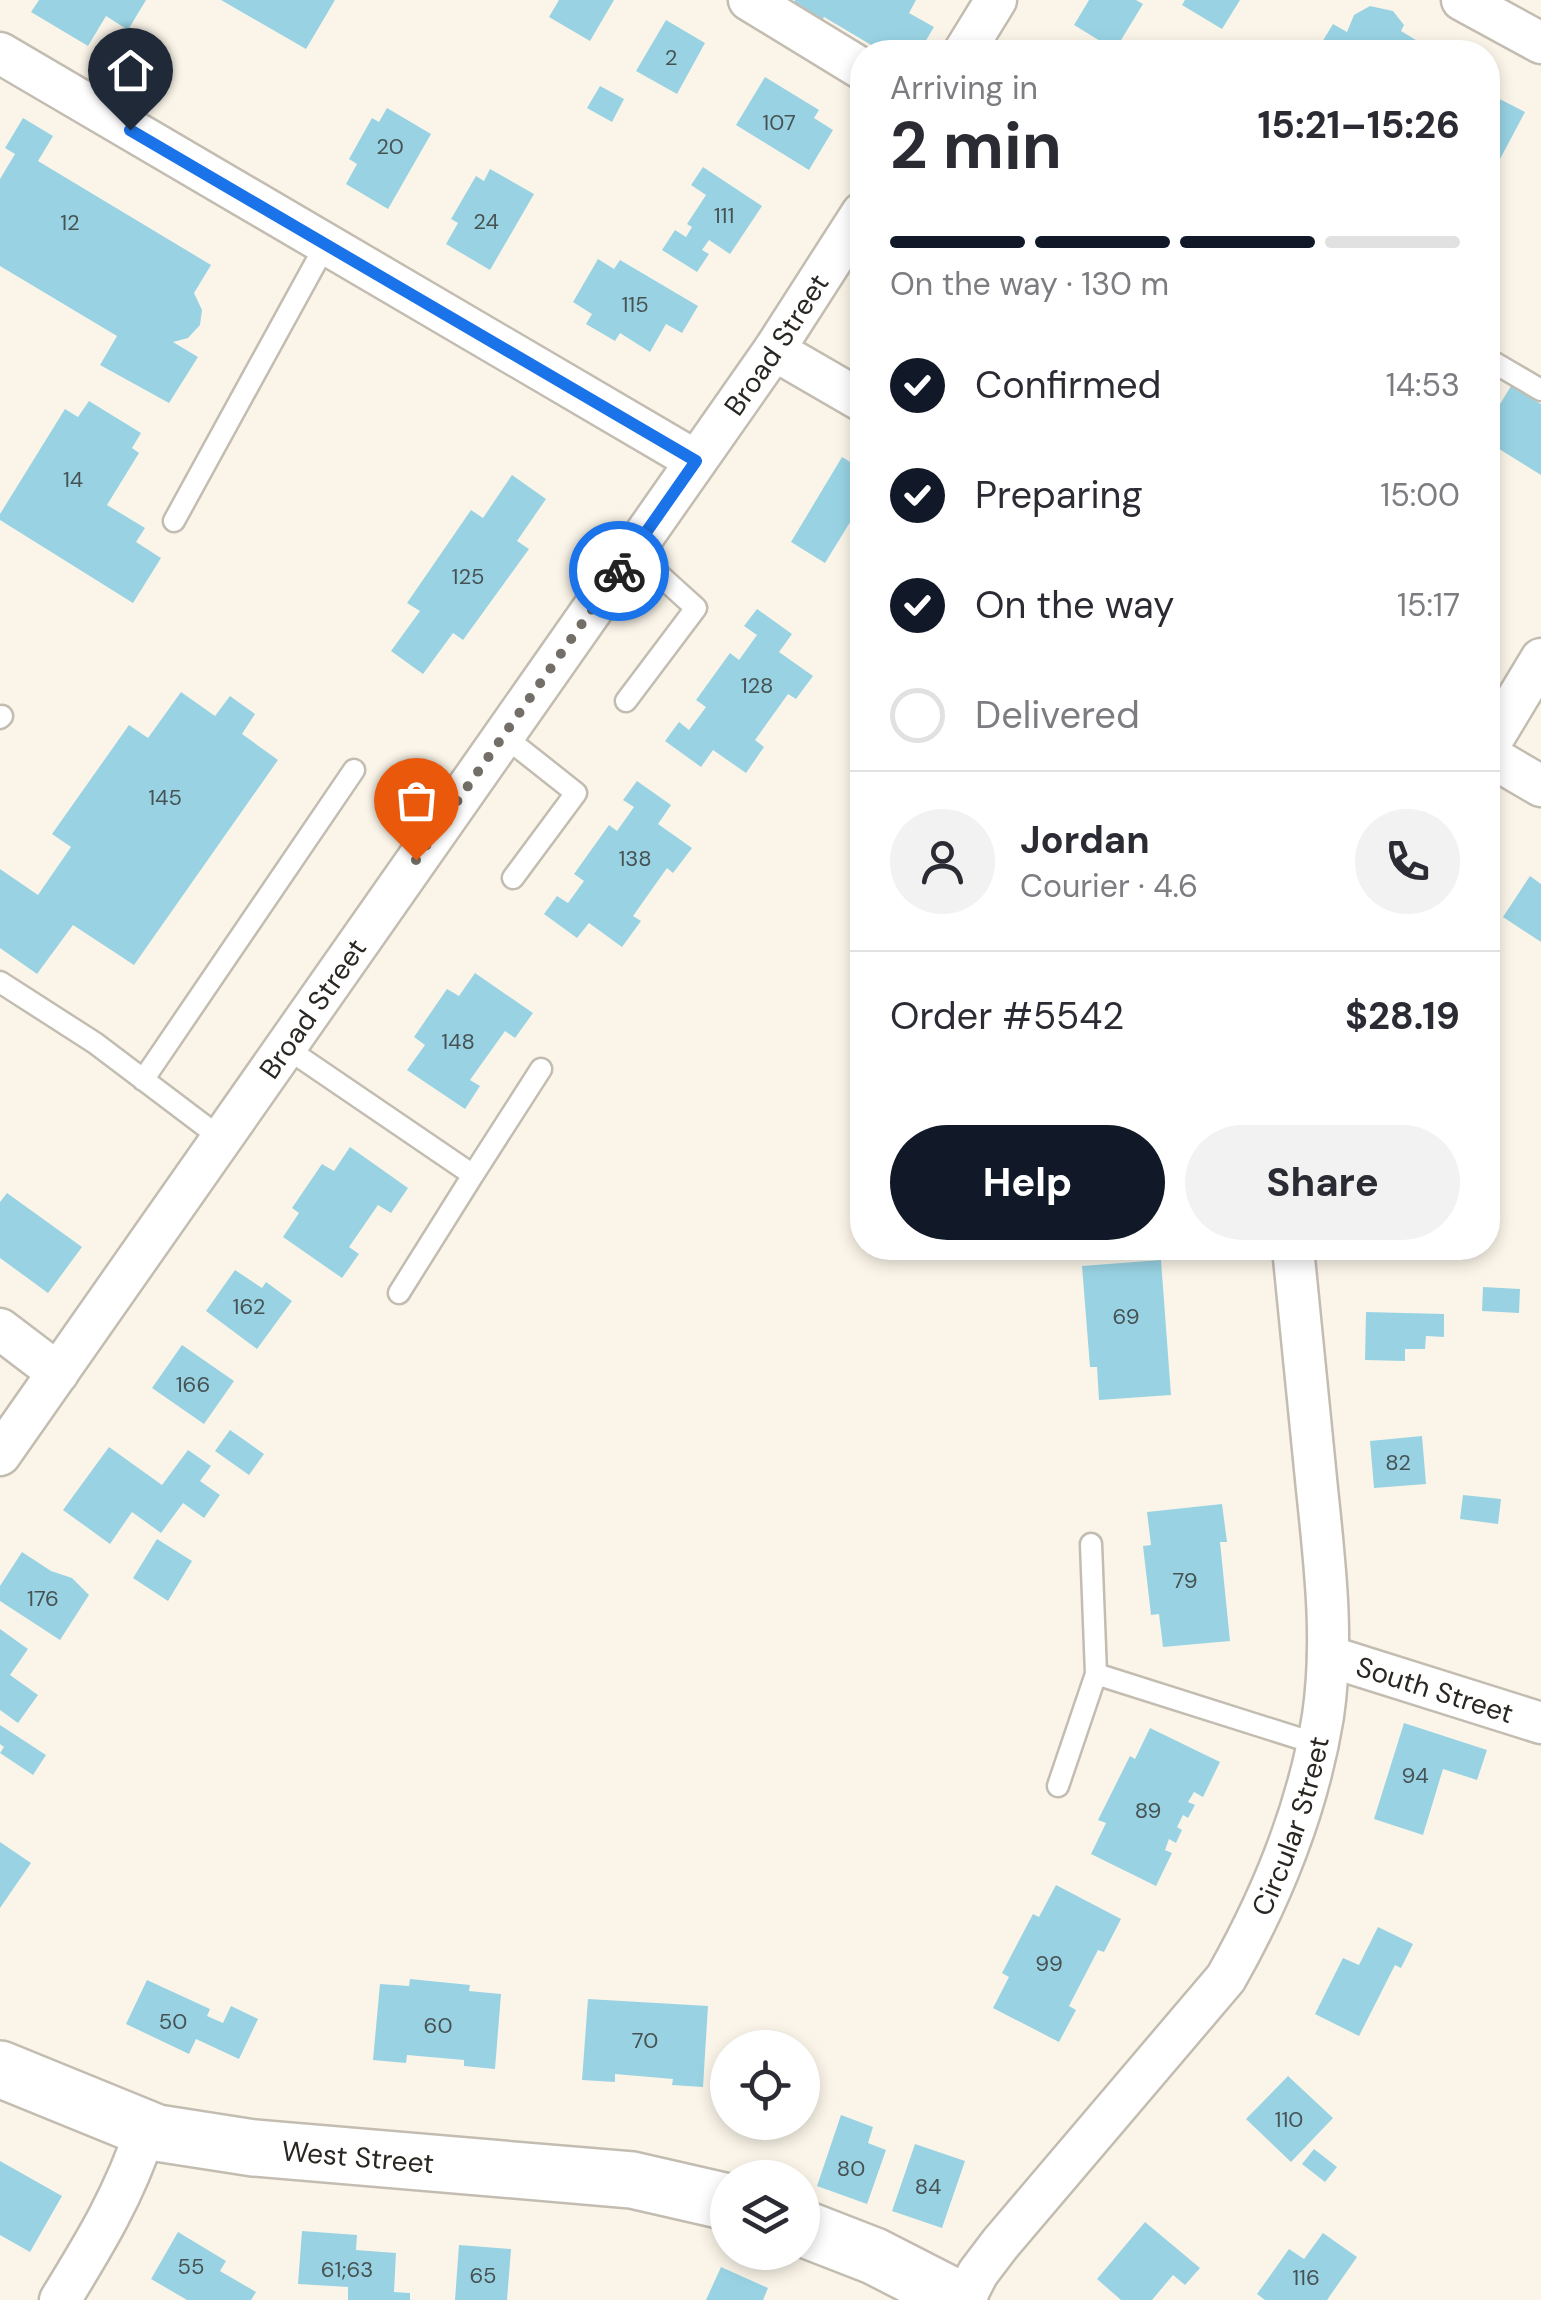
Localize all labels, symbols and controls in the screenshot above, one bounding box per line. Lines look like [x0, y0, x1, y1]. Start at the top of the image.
pin [88, 28, 173, 131]
icon: home [103, 43, 158, 98]
house number: 2 [665, 43, 677, 72]
text: Arriving in [890, 67, 1038, 109]
text: 15:21–15:26 [1258, 100, 1460, 150]
text: 2 min [890, 104, 1062, 188]
house number: 107 [762, 108, 796, 137]
house number: 20 [376, 132, 404, 161]
house number: 111 [714, 201, 734, 230]
house number: 24 [473, 207, 499, 236]
house number: 12 [60, 208, 80, 237]
text: On the way · 130 m [890, 263, 1169, 305]
street label: Broad Street [716, 267, 837, 423]
house number: 115 [621, 290, 649, 319]
icon: check [890, 358, 945, 413]
text: Confirmed [975, 360, 1161, 410]
text: 14:53 [1386, 364, 1460, 406]
house number: 14 [63, 465, 83, 494]
icon: check [890, 468, 945, 523]
text: Preparing [975, 470, 1143, 520]
text: 15:00 [1380, 474, 1460, 516]
courier [569, 521, 669, 621]
icon: bike [592, 544, 647, 599]
house number: 125 [452, 562, 484, 591]
icon: check [890, 578, 945, 633]
text: On the way [975, 580, 1174, 630]
text: 15:17 [1397, 584, 1460, 626]
house number: 128 [741, 671, 773, 700]
text: Delivered [975, 690, 1140, 740]
pin [374, 758, 459, 861]
icon: bag [389, 773, 444, 828]
house number: 145 [148, 783, 182, 812]
button: person [890, 809, 995, 914]
button: phone [1355, 809, 1460, 914]
text: Jordan [1020, 815, 1150, 865]
house number: 138 [618, 844, 652, 873]
text: Courier · 4.6 [1020, 865, 1198, 907]
street label: Broad Street [251, 932, 375, 1086]
text: Order #5542 [890, 991, 1124, 1041]
text: $28.19 [1345, 991, 1460, 1041]
house number: 148 [441, 1027, 475, 1056]
button: Help [890, 1125, 1165, 1240]
button: Share [1185, 1125, 1460, 1240]
house number: 162 [233, 1292, 265, 1321]
house number: 69 [1112, 1302, 1140, 1331]
house number: 166 [176, 1370, 210, 1399]
house number: 82 [1385, 1448, 1411, 1477]
house number: 79 [1173, 1566, 1198, 1595]
house number: 176 [27, 1584, 59, 1613]
street label: South Street [1351, 1648, 1518, 1732]
street label: Circular Street [1243, 1733, 1338, 1922]
house number: 94 [1401, 1761, 1429, 1790]
house number: 89 [1135, 1796, 1161, 1825]
house number: 99 [1035, 1949, 1063, 1978]
house number: 50 [159, 2007, 187, 2036]
house number: 60 [424, 2011, 452, 2040]
house number: 70 [632, 2026, 658, 2055]
map controls [710, 2030, 820, 2270]
button: locate [710, 2030, 820, 2140]
house number: 110 [1275, 2105, 1303, 2134]
street label: West Street [280, 2132, 436, 2182]
house number: 80 [837, 2154, 865, 2183]
button: layers [710, 2160, 820, 2270]
house number: 84 [915, 2172, 941, 2201]
house number: 55 [178, 2252, 204, 2281]
house number: 61;63 [321, 2255, 373, 2284]
house number: 65 [470, 2261, 496, 2290]
house number: 116 [1292, 2263, 1320, 2292]

